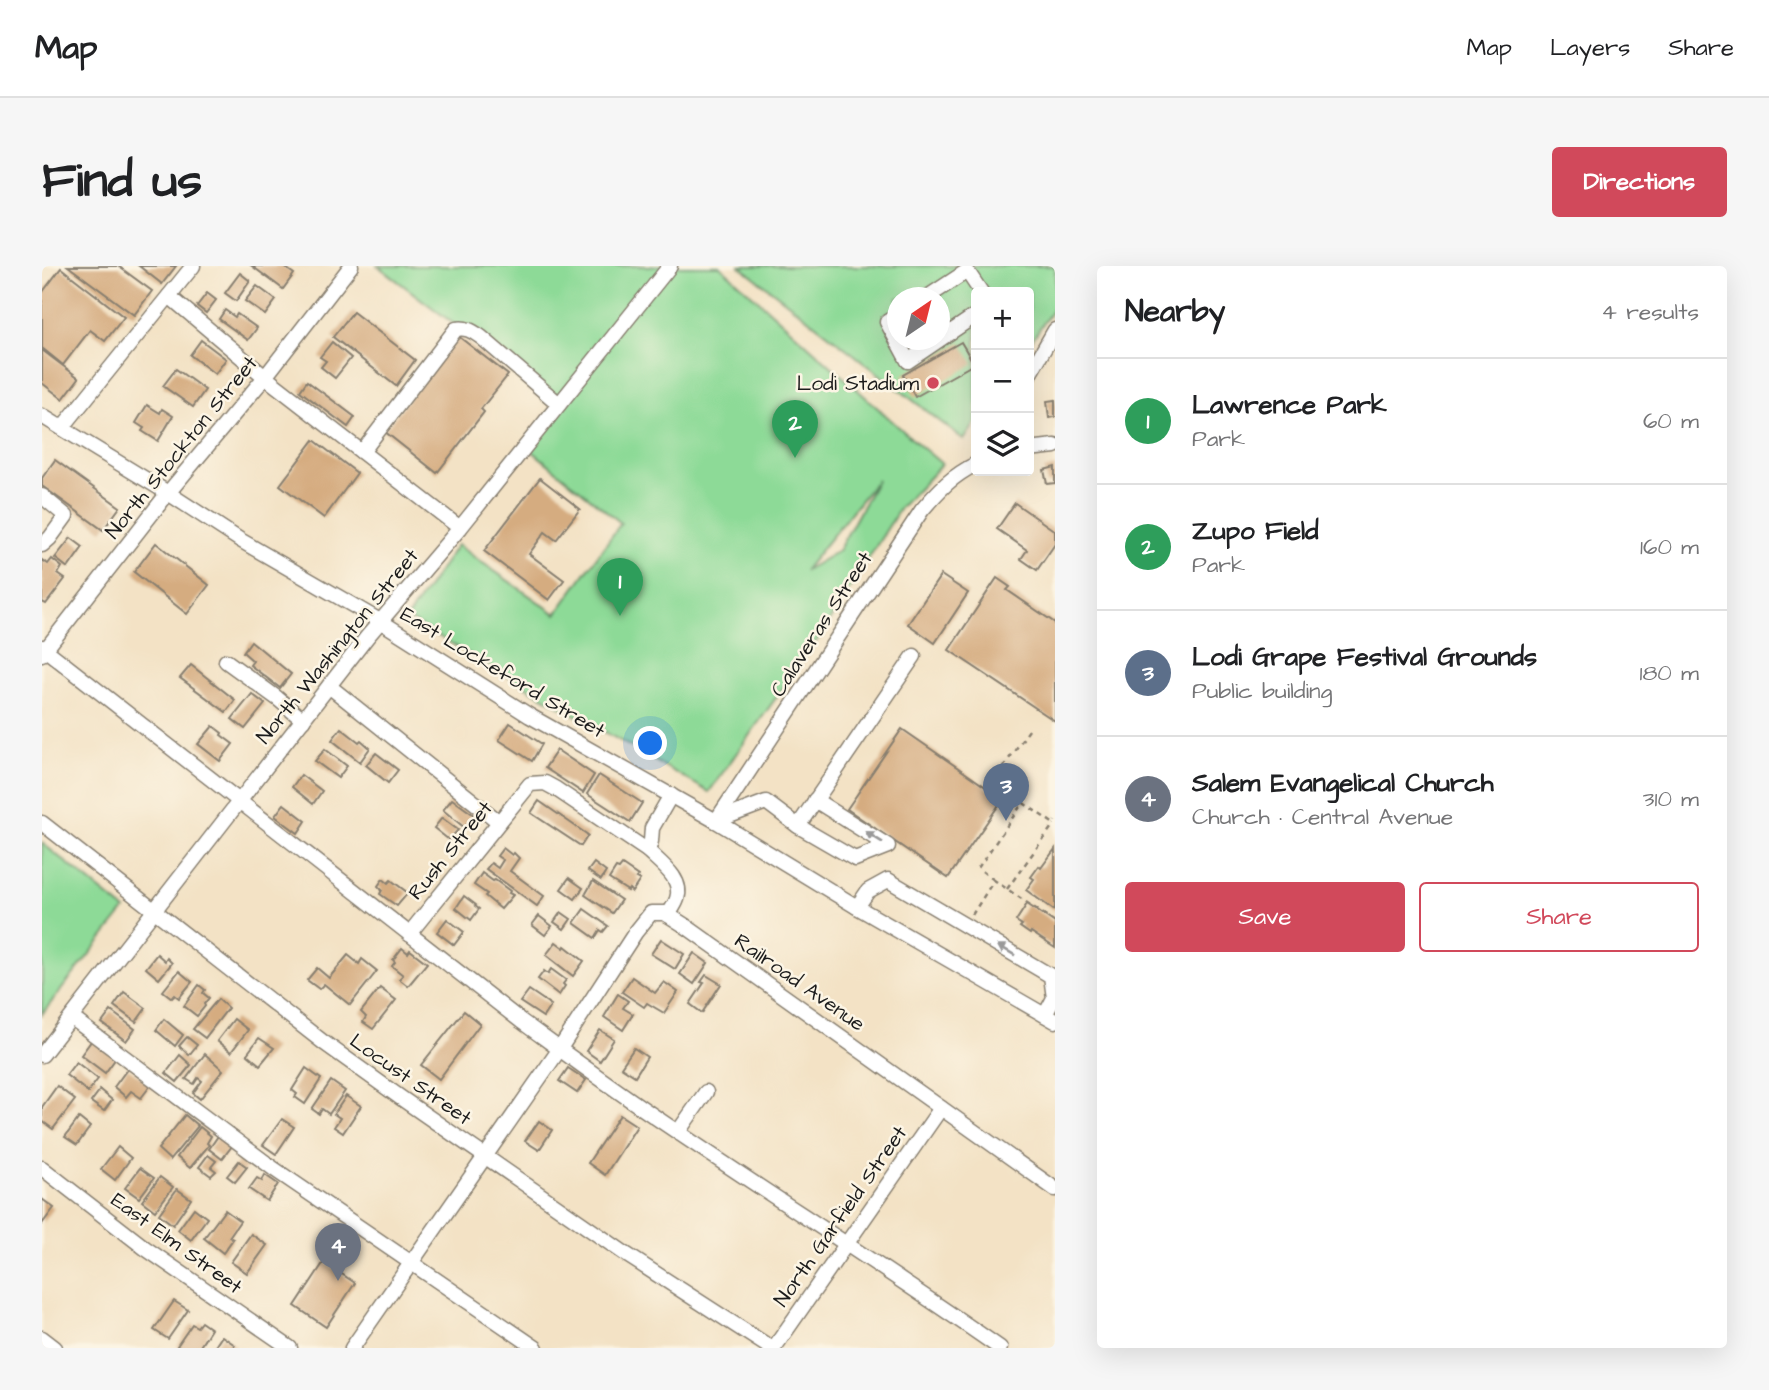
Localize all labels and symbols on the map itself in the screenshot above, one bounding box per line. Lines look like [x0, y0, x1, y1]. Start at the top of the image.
north arrow [887, 287, 950, 350]
street label: North Stockton Street [98, 349, 265, 545]
place label: Lodi Stadium [797, 369, 920, 398]
marker: Lodi Stadium [925, 375, 941, 391]
pin: 2 [772, 400, 818, 458]
street label: North Washington Street [249, 542, 427, 751]
street label: Calaveras Street [764, 546, 880, 703]
pin: 1 [597, 558, 643, 616]
street label: East Lockeford Street [395, 600, 611, 745]
your location [633, 726, 667, 760]
pin: 3 [983, 763, 1029, 821]
street label: Rush Street [401, 794, 500, 906]
one-way arrow [864, 831, 884, 844]
street label: Railroad Avenue [728, 926, 871, 1038]
one-way arrow [997, 944, 1016, 956]
street label: Locust Street [344, 1027, 478, 1132]
street label: North Garfield Street [767, 1120, 914, 1313]
street label: East Elm Street [105, 1186, 249, 1301]
pin: 4 [315, 1223, 361, 1281]

